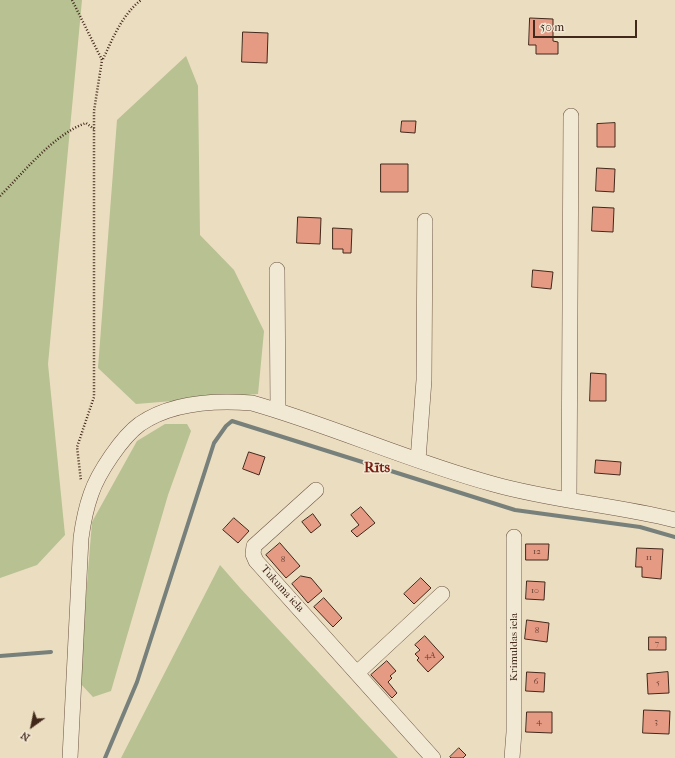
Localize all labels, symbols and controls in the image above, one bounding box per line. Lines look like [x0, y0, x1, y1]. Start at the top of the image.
scale bar [535, 12, 639, 38]
text: 50 m [540, 20, 564, 34]
district label: Rīts [364, 459, 390, 477]
house number: 12 [533, 547, 541, 557]
house number: 11 [646, 553, 652, 563]
house number: 8 [281, 555, 285, 565]
street label: Tukuma iela [258, 563, 306, 615]
house number: 10 [531, 586, 539, 596]
street label: Krimuldas iela [507, 613, 521, 681]
house number: 8 [535, 626, 539, 636]
house number: 7 [655, 639, 659, 649]
house number: 4A [424, 651, 436, 661]
house number: 6 [534, 677, 538, 687]
house number: 5 [656, 678, 660, 688]
north arrow [12, 706, 52, 746]
house number: 4 [536, 717, 542, 727]
house number: 3 [654, 717, 658, 727]
text: N [18, 729, 32, 744]

